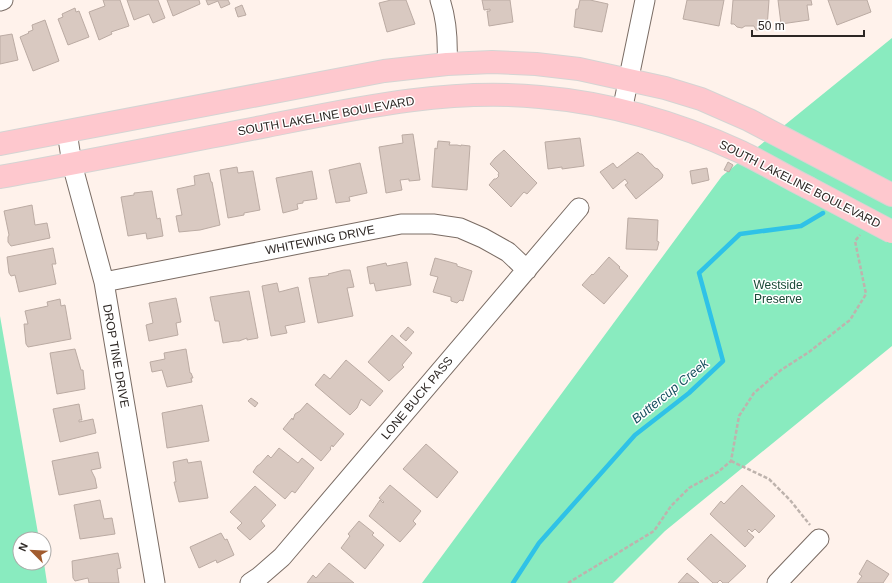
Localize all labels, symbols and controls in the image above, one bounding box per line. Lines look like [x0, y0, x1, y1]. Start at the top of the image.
scale bar [752, 12, 864, 38]
text: 50 m [758, 19, 785, 33]
street label: SOUTH LAKELINE BOULEVARD [237, 93, 416, 138]
street label: SOUTH LAKELINE BOULEVARD [717, 137, 883, 231]
street label: WHITEWING DRIVE [264, 223, 376, 257]
park label: Westside Preserve [753, 278, 803, 306]
street label: DROP TINE DRIVE [100, 303, 132, 409]
street label: LONE BUCK PASS [378, 354, 456, 442]
water label: Buttercup Creek [629, 355, 712, 426]
north arrow [12, 531, 52, 571]
text: N [16, 541, 30, 553]

